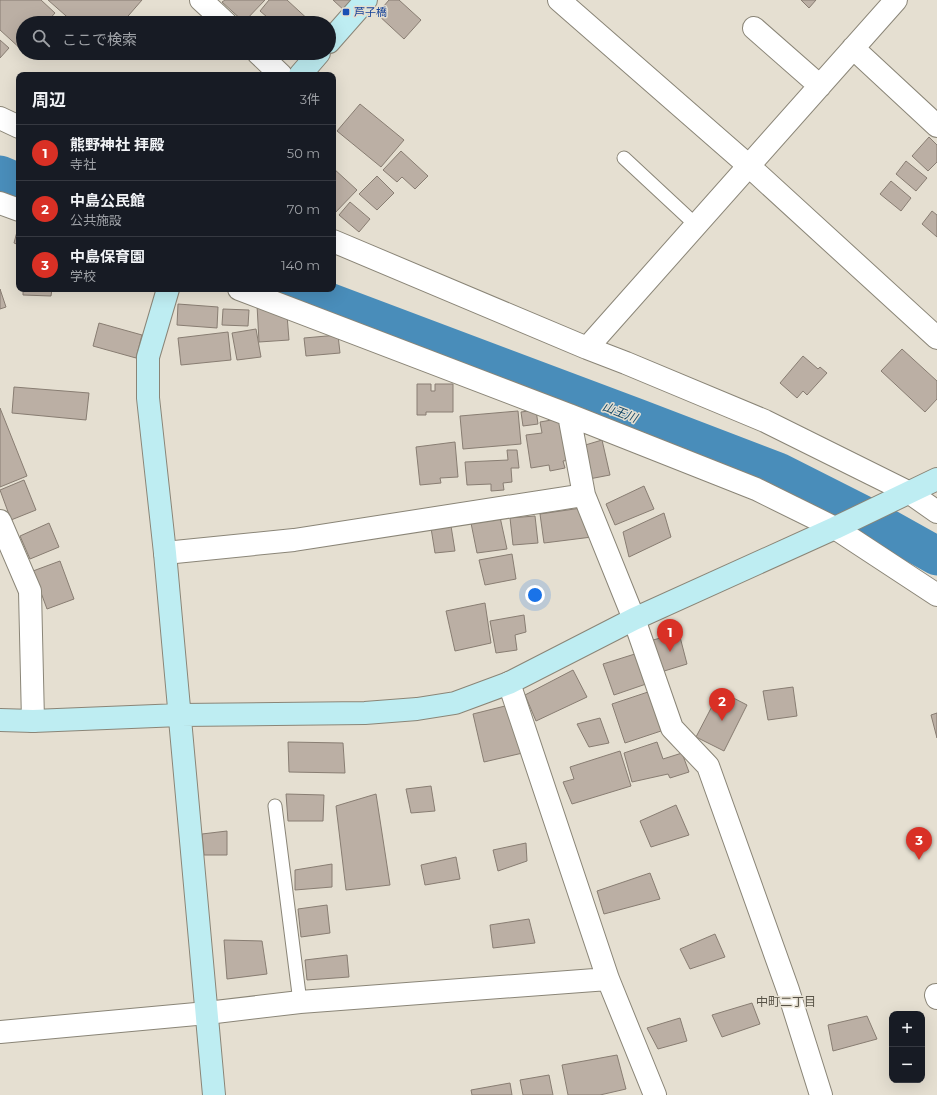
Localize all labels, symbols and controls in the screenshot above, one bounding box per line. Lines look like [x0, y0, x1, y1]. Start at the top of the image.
place label: 芦子橋 [354, 5, 387, 19]
marker: 芦子橋 [341, 7, 351, 17]
search box [16, 16, 336, 60]
icon: search [30, 27, 52, 49]
text: ここで検索 [62, 30, 137, 49]
text: 周辺 [32, 90, 66, 110]
text: 3件 [300, 91, 320, 107]
text: 熊野神社 拝殿 [70, 135, 164, 154]
text: 1 [42, 145, 48, 161]
text: 50 m [287, 145, 320, 161]
text: 寺社 [70, 156, 96, 172]
text: 中島公民館 [70, 191, 145, 210]
text: 2 [41, 201, 49, 217]
text: 70 m [287, 201, 320, 217]
text: 公共施設 [70, 212, 122, 228]
text: 中島保育園 [70, 247, 145, 266]
text: 3 [41, 257, 49, 273]
text: 140 m [281, 257, 320, 273]
text: 学校 [70, 268, 96, 284]
water label: 山王川 [601, 399, 641, 426]
your location [525, 585, 545, 605]
pin: 1 [657, 619, 683, 652]
pin: 2 [709, 688, 735, 721]
pin: 3 [906, 827, 932, 860]
district label: 中町二丁目 [756, 994, 816, 1009]
map controls [889, 1011, 925, 1083]
button: + [889, 1011, 925, 1047]
button: − [889, 1047, 925, 1083]

